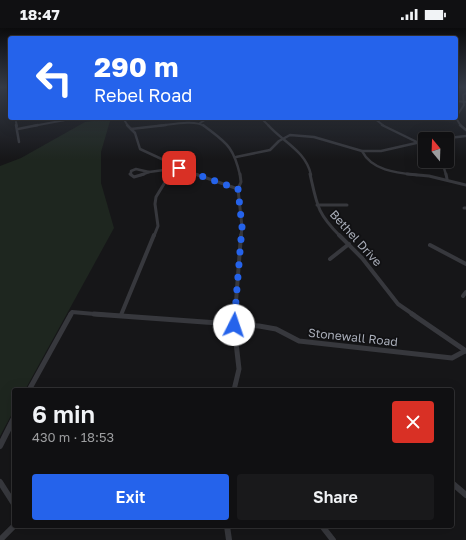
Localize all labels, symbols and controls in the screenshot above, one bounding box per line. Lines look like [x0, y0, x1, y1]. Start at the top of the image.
text: 18:47 [20, 5, 60, 23]
text: 290 m [94, 50, 179, 83]
icon: left [28, 52, 80, 104]
text: Rebel Road [94, 84, 192, 106]
north arrow [418, 132, 454, 168]
map controls [418, 132, 454, 168]
pin [162, 151, 196, 185]
icon: arrive [168, 157, 190, 179]
street label: Bethel Drive [327, 207, 385, 269]
position arrow [213, 304, 255, 346]
street label: Stonewall Road [307, 325, 399, 349]
text: 6 min [32, 399, 95, 428]
button: close [392, 401, 434, 443]
text: 430 m · 18:53 [32, 429, 114, 445]
button: Exit [32, 474, 229, 520]
button: Share [237, 474, 434, 520]

